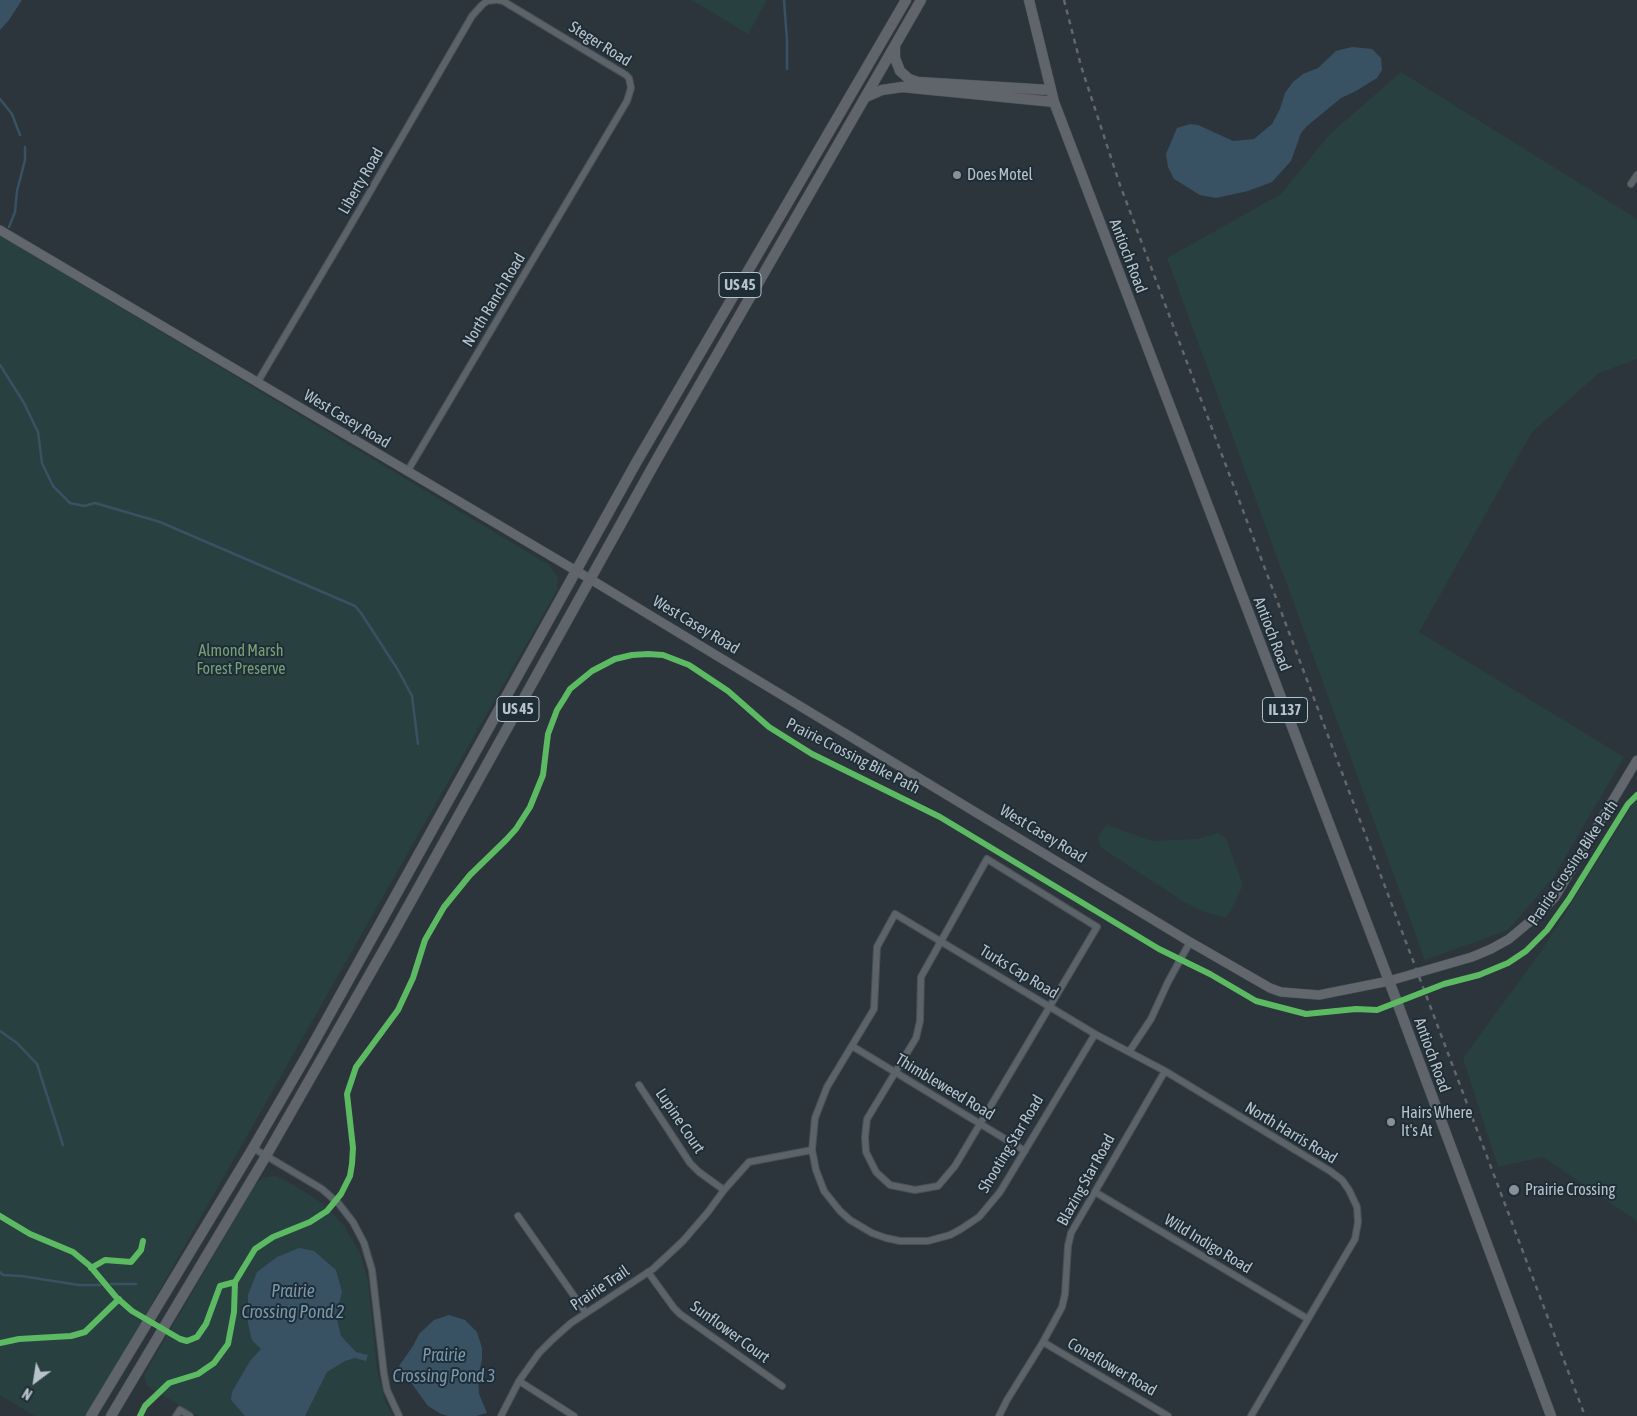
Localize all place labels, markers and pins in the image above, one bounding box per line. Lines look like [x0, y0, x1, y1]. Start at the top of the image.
place label: Does Motel [967, 165, 1033, 185]
marker: Does Motel [951, 169, 963, 181]
place label: Hairs Where It's At [1401, 1103, 1473, 1141]
marker: Hairs Where It's At [1385, 1116, 1397, 1128]
place label: Prairie Crossing [1525, 1180, 1615, 1200]
marker: Prairie Crossing [1507, 1183, 1521, 1197]

